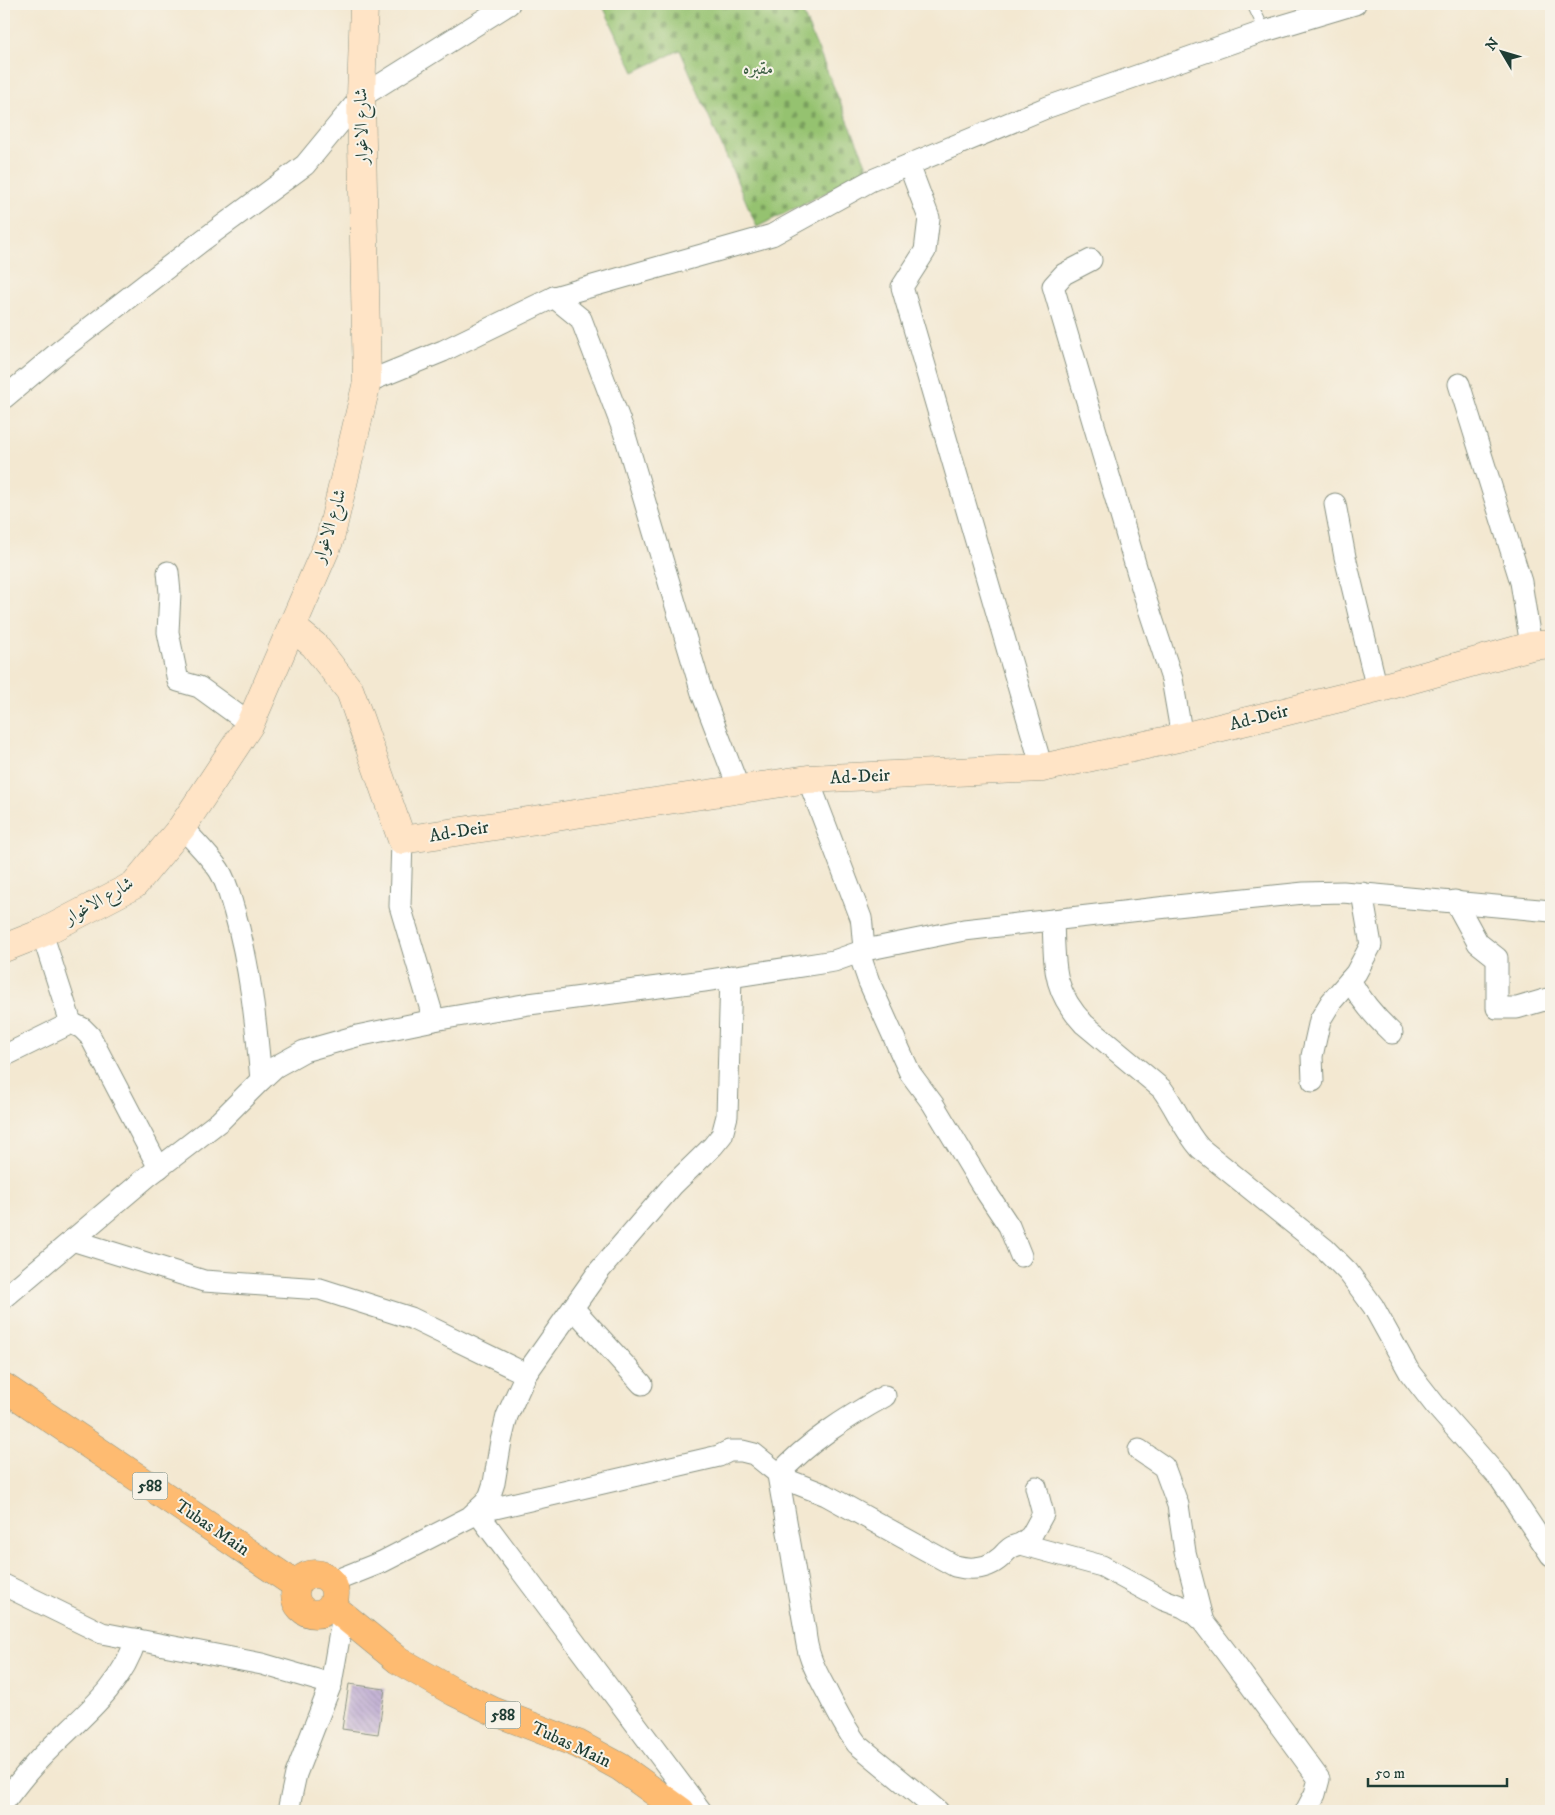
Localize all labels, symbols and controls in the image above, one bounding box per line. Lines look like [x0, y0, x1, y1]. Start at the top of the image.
north arrow [1478, 28, 1528, 78]
text: N [1482, 34, 1503, 55]
park label: مقبره [743, 58, 773, 80]
street label: شارع الاغوار [350, 88, 377, 166]
street label: شارع الاغوار [308, 486, 355, 569]
street label: Ad-Deir [1227, 700, 1291, 736]
street label: Ad-Deir [829, 764, 891, 790]
street label: Ad-Deir [428, 816, 491, 848]
street label: شارع الاغوار [59, 872, 139, 933]
road number: 588 [132, 1472, 168, 1500]
street label: Tubas Main [171, 1495, 254, 1561]
road number: 588 [486, 1702, 520, 1728]
street label: Tubas Main [528, 1717, 615, 1773]
scale bar [1368, 1755, 1506, 1787]
text: 50 m [1375, 1764, 1405, 1783]

